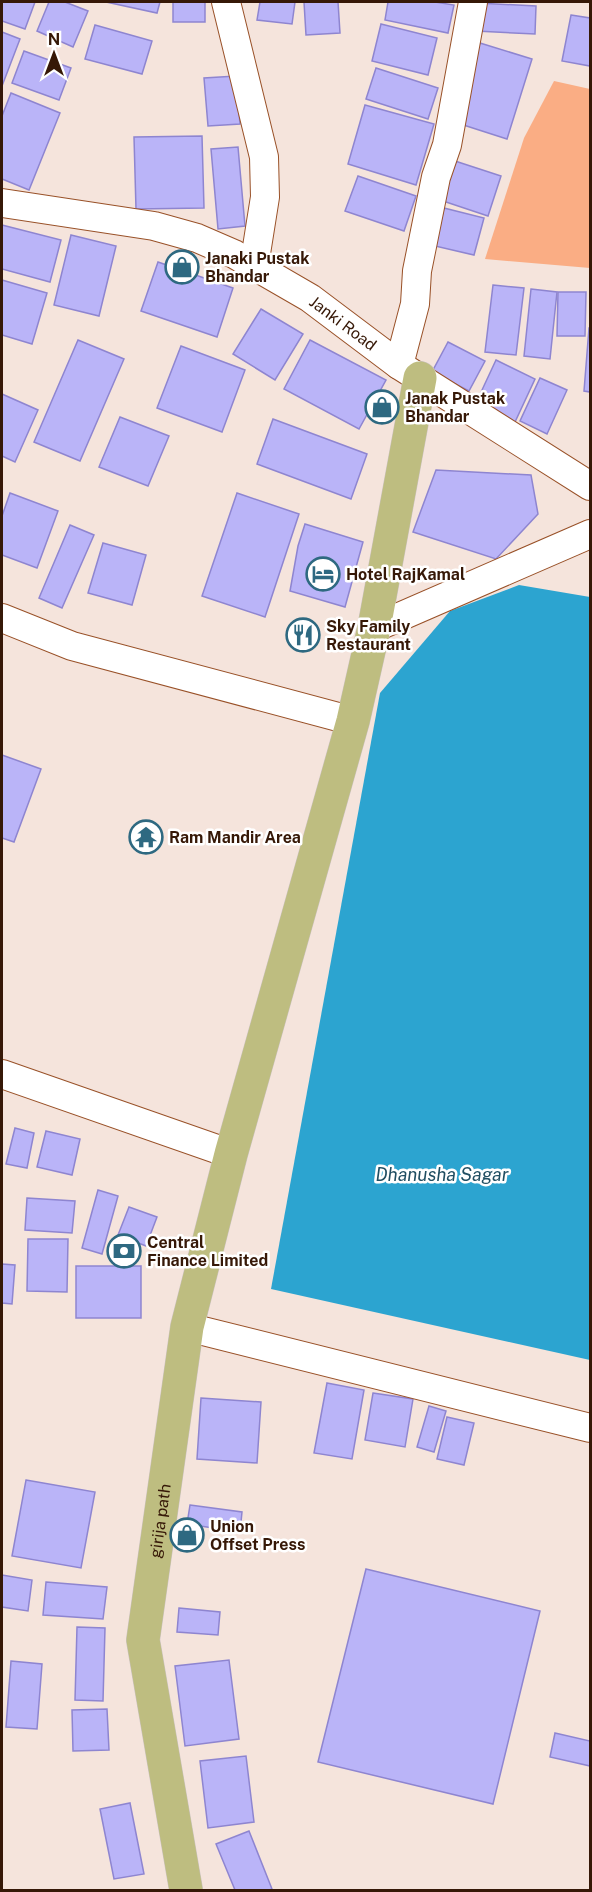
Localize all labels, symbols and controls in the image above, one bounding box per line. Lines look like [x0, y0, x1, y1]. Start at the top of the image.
north arrow [24, 24, 84, 84]
text: N [48, 30, 60, 49]
shop icon: Janaki Pustak Bhandar [164, 249, 200, 285]
place label: Janaki Pustak Bhandar [205, 249, 309, 286]
street label: Janki Road [306, 292, 380, 355]
shop icon: Janak Pustak Bhandar [364, 389, 400, 425]
place label: Janak Pustak Bhandar [405, 389, 505, 426]
hotel icon: Hotel RajKamal [305, 556, 341, 592]
place label: Hotel RajKamal [346, 565, 465, 584]
restaurant icon: Sky Family Restaurant [285, 617, 321, 653]
place label: Sky Family Restaurant [326, 617, 411, 654]
temple icon: Ram Mandir Area [128, 819, 164, 855]
place label: Ram Mandir Area [169, 828, 301, 847]
water label: Dhanusha Sagar [376, 1164, 509, 1185]
bank icon: Central Finance Limited [106, 1233, 142, 1269]
place label: Central Finance Limited [147, 1233, 268, 1270]
street label: girija path [146, 1483, 175, 1559]
shop icon: Union Offset Press [169, 1517, 205, 1553]
place label: Union Offset Press [210, 1517, 305, 1554]

